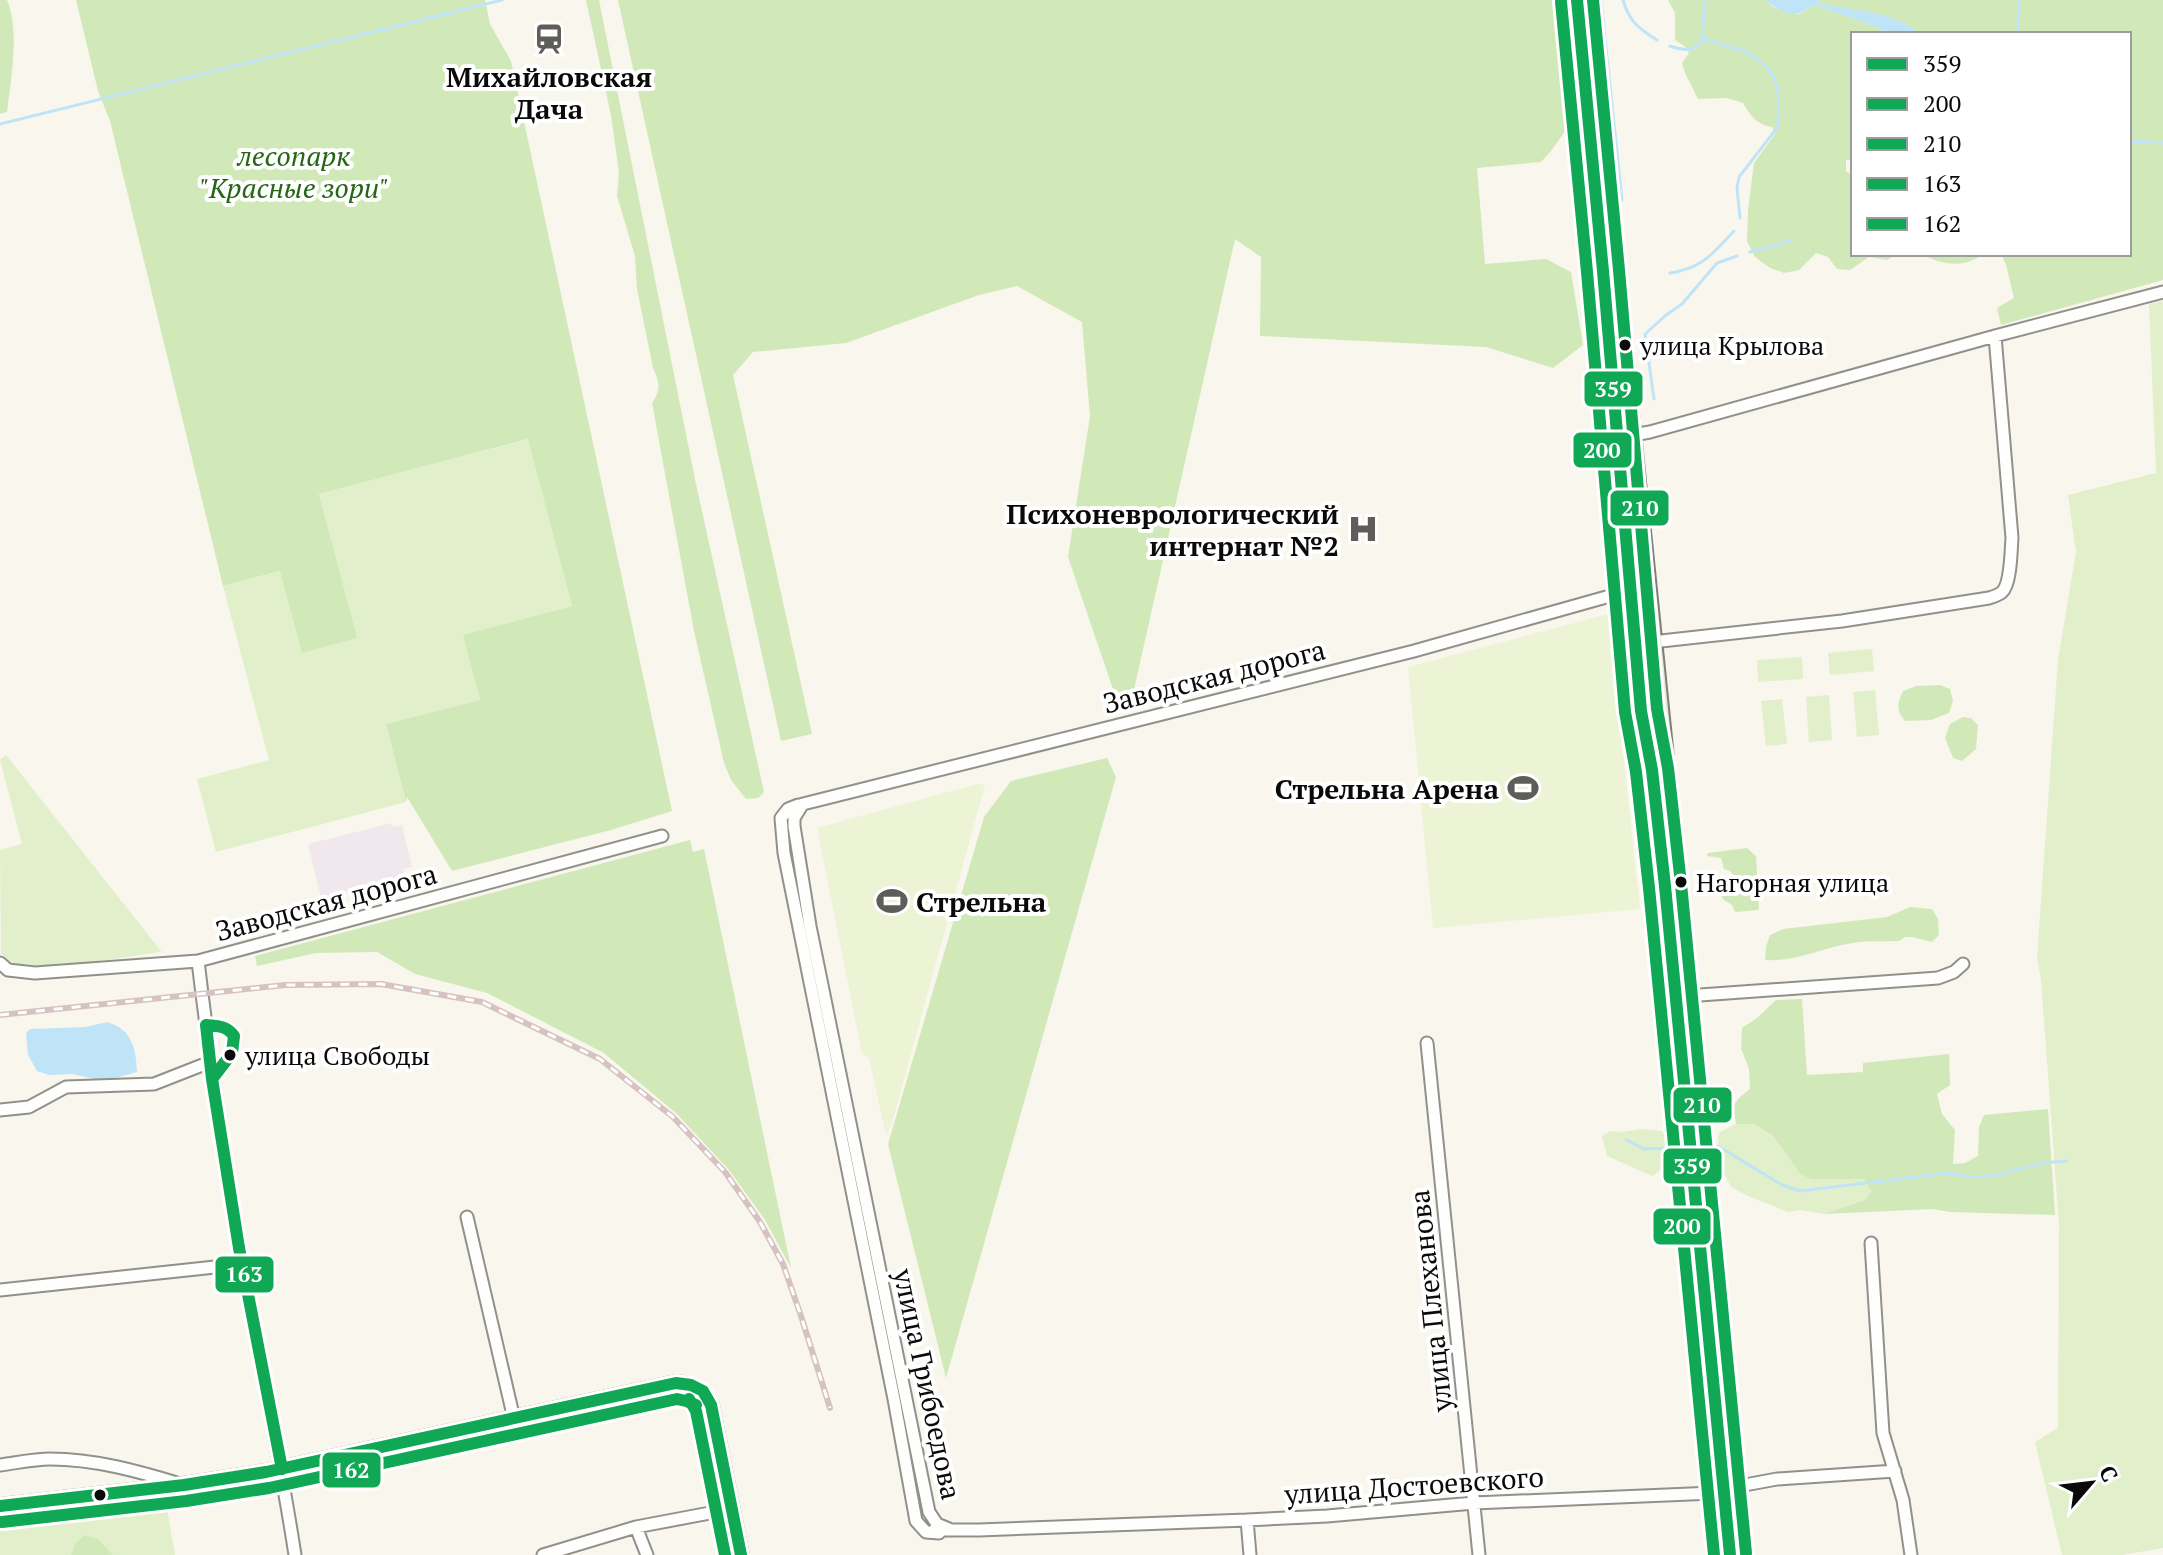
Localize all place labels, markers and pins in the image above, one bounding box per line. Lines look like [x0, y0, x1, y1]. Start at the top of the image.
station icon: Михайловская Дача [532, 22, 566, 56]
place label: Михайловская Дача [446, 58, 652, 127]
place label: улица Крылова [1639, 328, 1824, 362]
marker: улица Крылова [1617, 337, 1633, 353]
place label: Психоневрологический интернат №2 [1006, 495, 1339, 564]
hospital icon: Психоневрологический интернат №2 [1346, 512, 1380, 546]
place label: Стрельна Арена [1275, 770, 1499, 807]
sports icon: Стрельна Арена [1506, 771, 1540, 805]
place label: Нагорная улица [1696, 865, 1889, 899]
marker: Нагорная улица [1673, 874, 1689, 890]
place label: Стрельна [916, 883, 1047, 920]
sports icon: Стрельна [875, 884, 909, 918]
place label: улица Свободы [244, 1038, 430, 1072]
marker: улица Свободы [222, 1047, 238, 1063]
unlabelled marker [92, 1487, 108, 1503]

